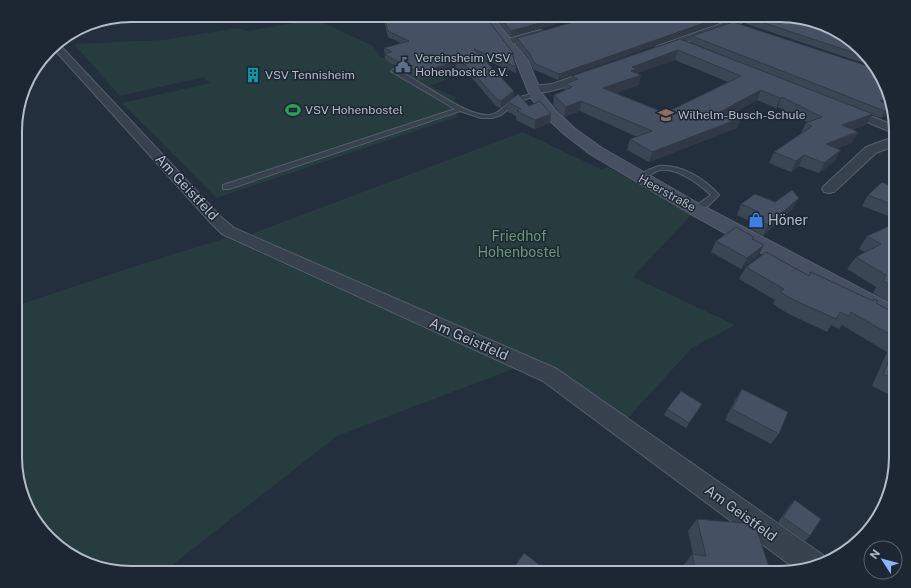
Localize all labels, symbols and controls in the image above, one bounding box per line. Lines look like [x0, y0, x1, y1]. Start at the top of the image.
place label: Vereinsheim VSV Hohenbostel e.V. [415, 51, 510, 79]
public building icon: Vereinsheim VSV Hohenbostel e.V. [394, 56, 412, 74]
building icon: VSV Tennisheim [244, 66, 262, 84]
place label: VSV Tennisheim [265, 68, 355, 82]
sports icon: VSV Hohenbostel [284, 101, 302, 119]
place label: VSV Hohenbostel [305, 103, 403, 117]
school or university icon: Wilhelm-Busch-Schule [657, 106, 675, 124]
place label: Wilhelm-Busch-Schule [678, 108, 806, 122]
street label: Am Geistfeld [152, 151, 222, 223]
street label: Heerstraße [636, 172, 698, 214]
shop icon: Höner [747, 211, 765, 229]
place label: Höner [768, 212, 808, 228]
park label: Friedhof Hohenbostel [477, 228, 561, 260]
street label: Am Geistfeld [427, 314, 511, 364]
street label: Am Geistfeld [702, 482, 780, 544]
north arrow [863, 540, 903, 580]
text: N [868, 547, 882, 561]

